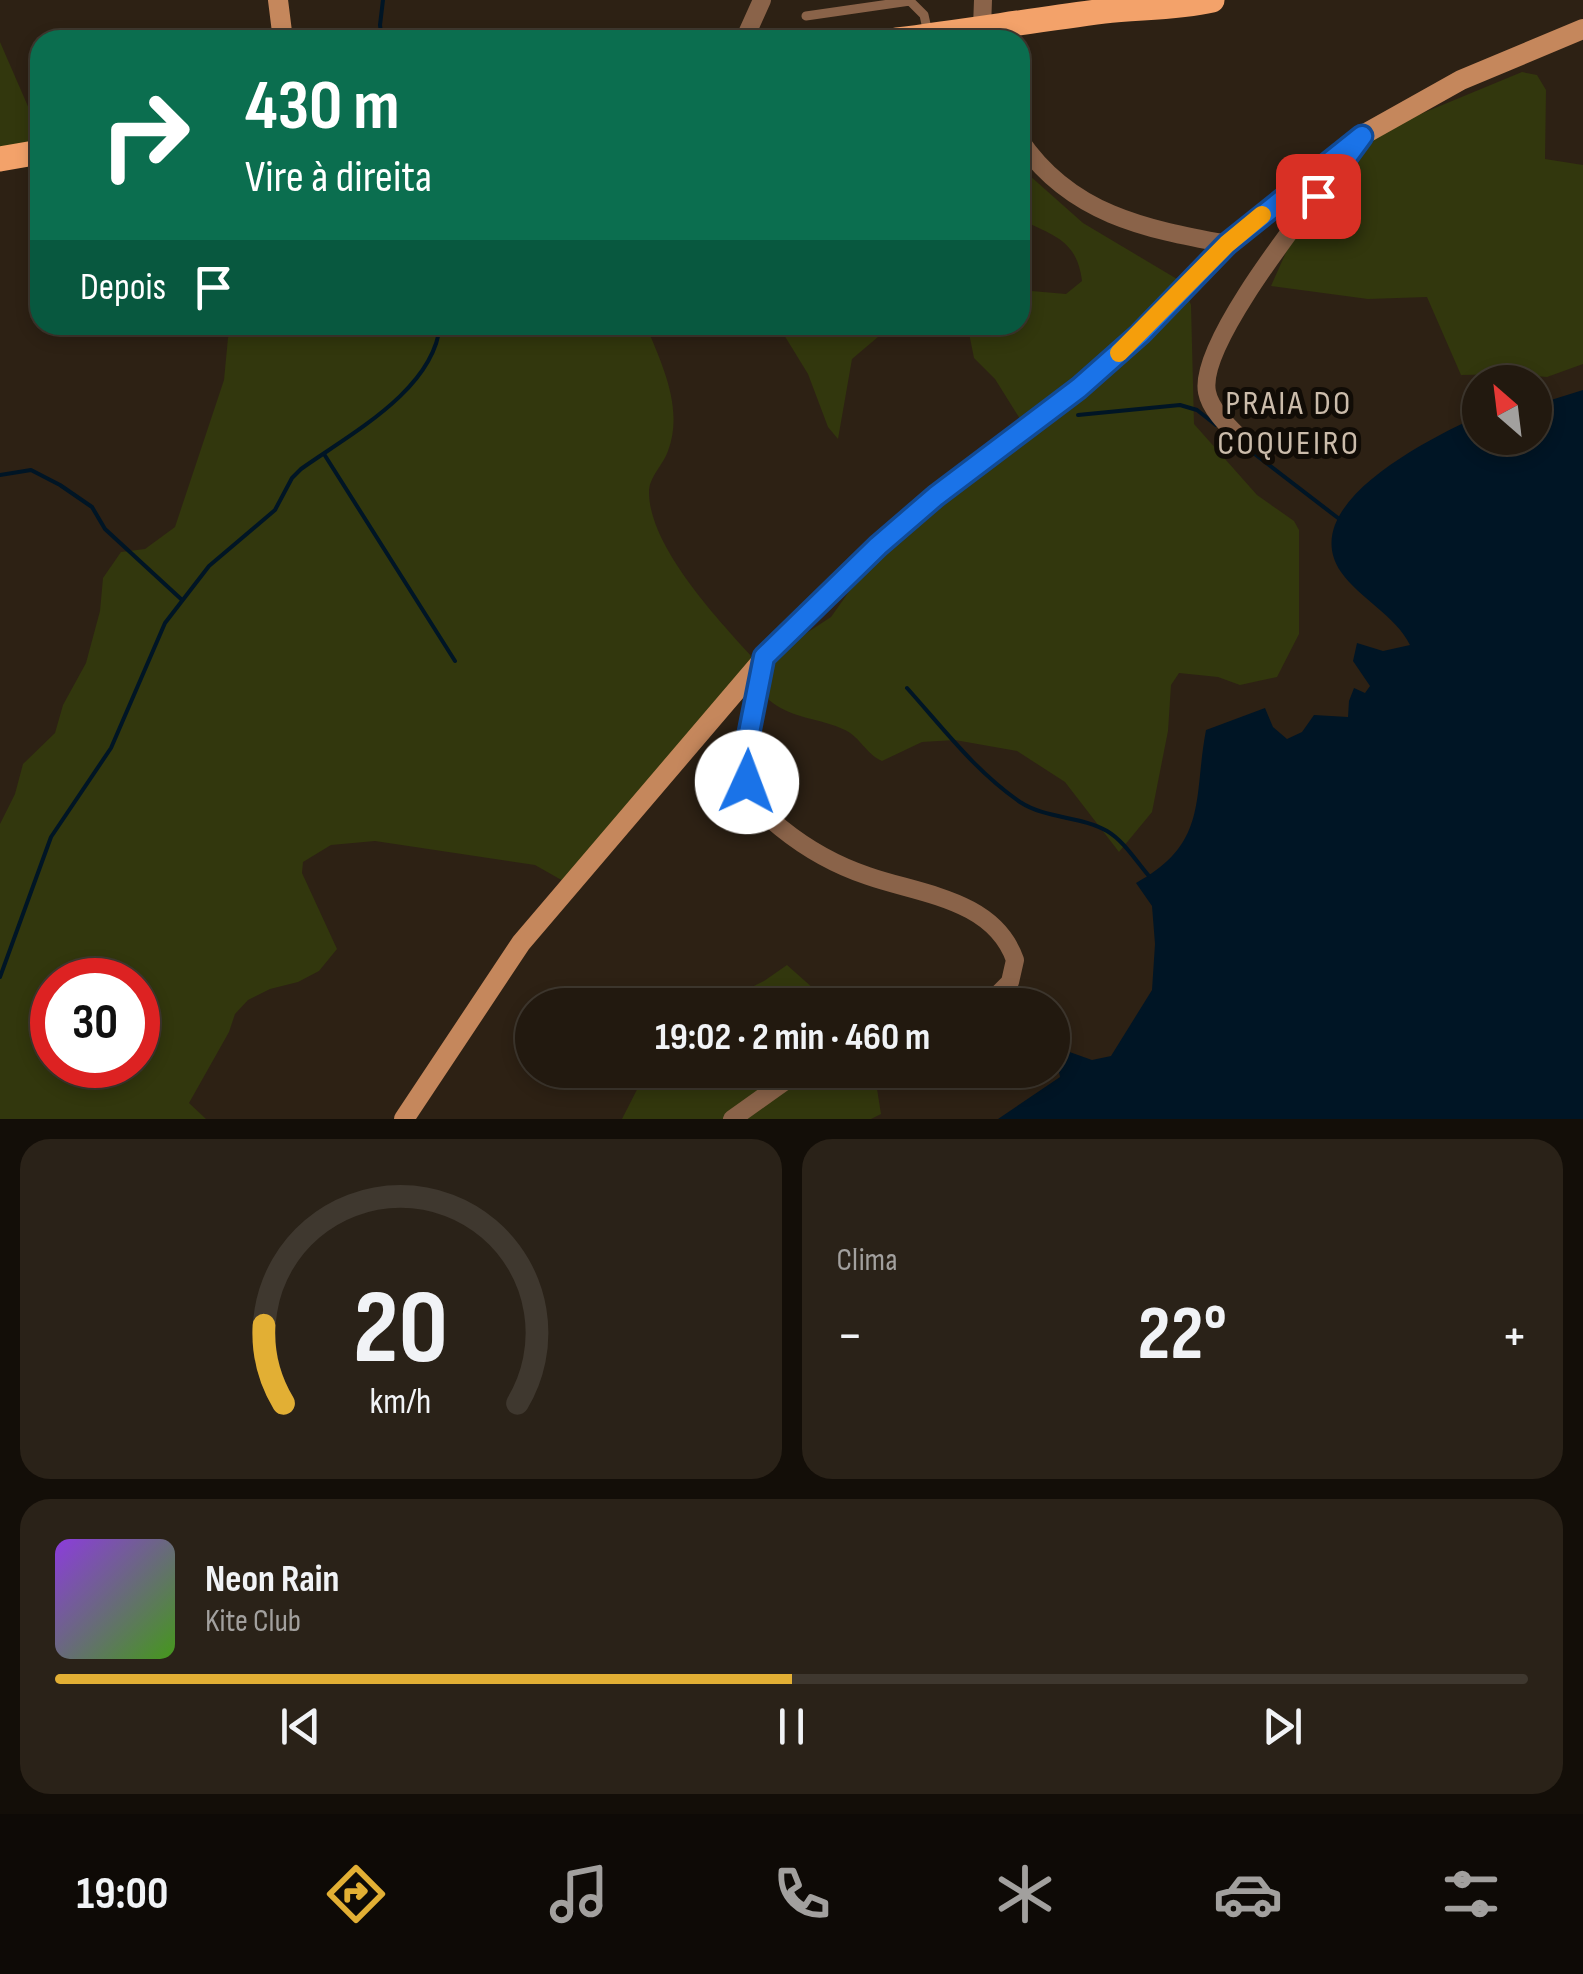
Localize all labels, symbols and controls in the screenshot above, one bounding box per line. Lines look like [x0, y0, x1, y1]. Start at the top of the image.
text: 430 m [245, 65, 400, 149]
icon: right [80, 70, 210, 200]
text: Vire à direita [245, 150, 432, 205]
pin [1276, 154, 1361, 239]
icon: arrive [1291, 169, 1346, 224]
icon: arrive [186, 260, 241, 315]
text: Depois [80, 265, 166, 310]
north arrow [1462, 365, 1552, 455]
map controls [1462, 365, 1552, 455]
district label: PRAIA DO COQUEIRO [1217, 382, 1361, 465]
position arrow [695, 730, 799, 834]
speed limit sign: 30 [30, 958, 160, 1088]
text: 19:02 · 2 min · 460 m [655, 1015, 930, 1060]
text: Clima [837, 1241, 897, 1280]
text: 20 [353, 1267, 448, 1392]
text: 22° [1138, 1290, 1227, 1381]
text: − [837, 1303, 863, 1370]
text: + [1501, 1303, 1528, 1370]
text: km/h [370, 1381, 432, 1424]
text: Neon Rain [205, 1557, 339, 1602]
text: Kite Club [205, 1602, 301, 1641]
icon: previous [273, 1699, 328, 1754]
icon: pause [764, 1699, 819, 1754]
icon: next [1255, 1699, 1310, 1754]
icon: directions [321, 1859, 391, 1929]
icon: music [544, 1859, 614, 1929]
icon: phone [767, 1859, 837, 1929]
icon: climate [990, 1859, 1060, 1929]
icon: car [1213, 1859, 1283, 1929]
icon: filters [1436, 1859, 1506, 1929]
text: 19:00 [77, 1867, 168, 1922]

